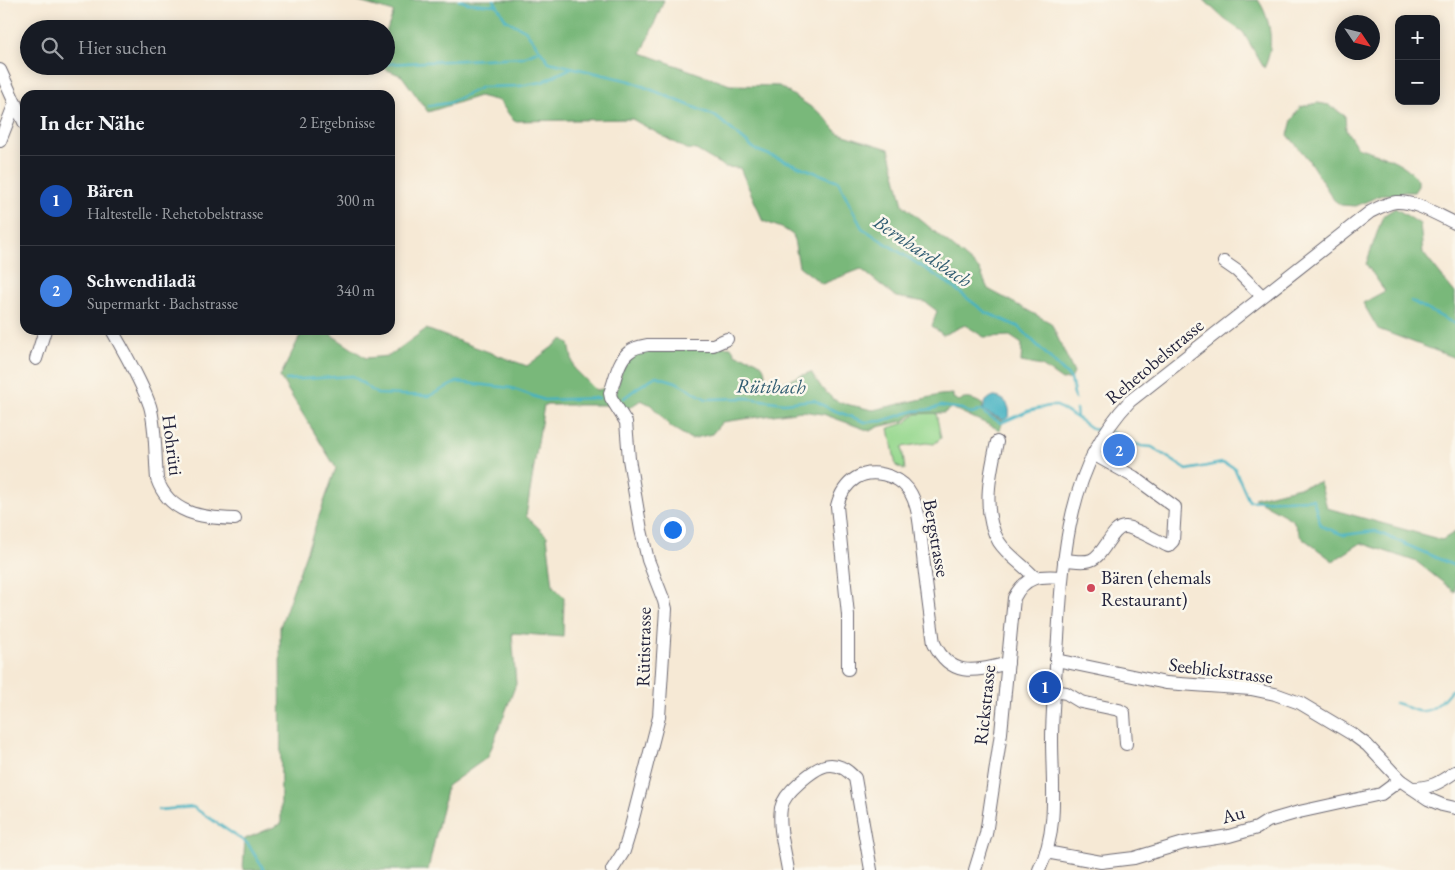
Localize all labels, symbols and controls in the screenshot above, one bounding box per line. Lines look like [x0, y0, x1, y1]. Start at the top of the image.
north arrow [1335, 15, 1380, 60]
map controls [1395, 15, 1440, 105]
button: + [1395, 15, 1440, 60]
search box [20, 20, 395, 75]
icon: search [38, 34, 66, 62]
text: Hier suchen [78, 35, 167, 60]
button: − [1395, 60, 1440, 105]
text: In der Nähe [40, 109, 145, 136]
text: 2 Ergebnisse [299, 112, 375, 133]
text: Bären [87, 178, 134, 203]
text: 1 [52, 190, 60, 211]
text: 300 m [336, 190, 375, 211]
text: Haltestelle · Rehetobelstrasse [87, 203, 263, 224]
water label: Bernhardsbach [868, 208, 977, 293]
text: Schwendiladä [87, 268, 196, 293]
text: 2 [52, 280, 60, 301]
text: 340 m [336, 280, 375, 301]
text: Supermarkt · Bachstrasse [87, 293, 238, 314]
street label: Rehetobelstrasse [1100, 313, 1209, 410]
water label: Rütibach [736, 372, 806, 400]
street label: Hohrüti [156, 413, 189, 477]
pin: 2 [1103, 431, 1135, 469]
street label: Bergstrasse [917, 497, 956, 579]
your location [660, 517, 686, 543]
place label: Bären (ehemals Restaurant) [1101, 565, 1211, 612]
marker: Bären (ehemals Restaurant) [1085, 582, 1097, 594]
street label: Rütistrasse [630, 607, 657, 687]
street label: Seeblickstrasse [1168, 652, 1274, 689]
street label: Rickstrasse [968, 664, 1001, 746]
pin: 1 [1029, 668, 1061, 706]
street label: Au [1218, 799, 1248, 830]

